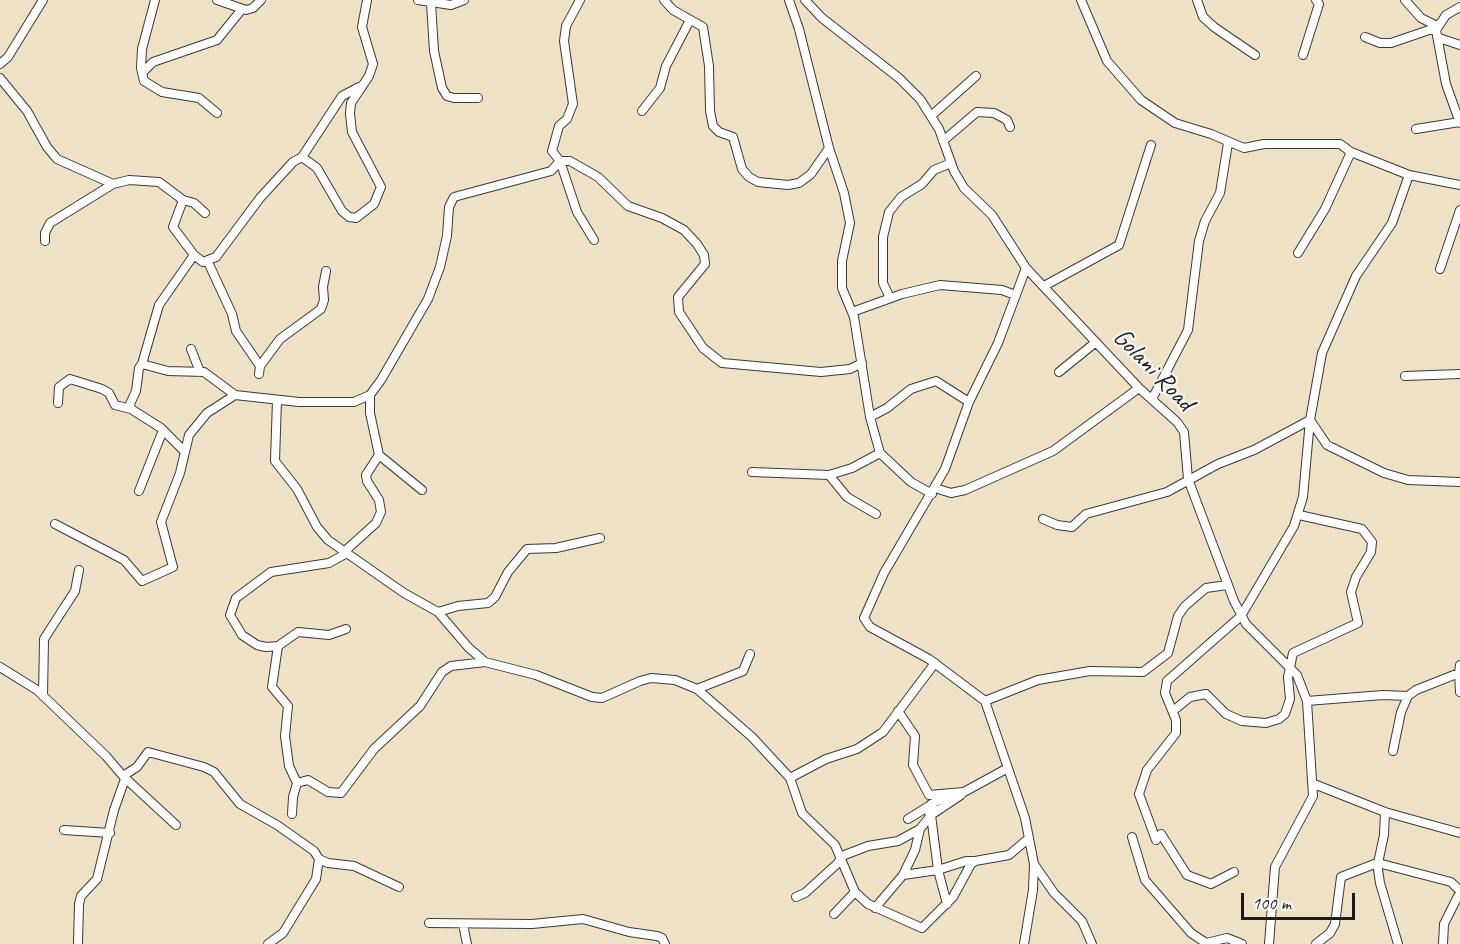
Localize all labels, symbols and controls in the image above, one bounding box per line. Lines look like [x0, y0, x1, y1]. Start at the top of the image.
street label: Golani Road [1106, 322, 1200, 418]
scale bar [1244, 881, 1358, 919]
text: 100 m [1252, 892, 1291, 914]

